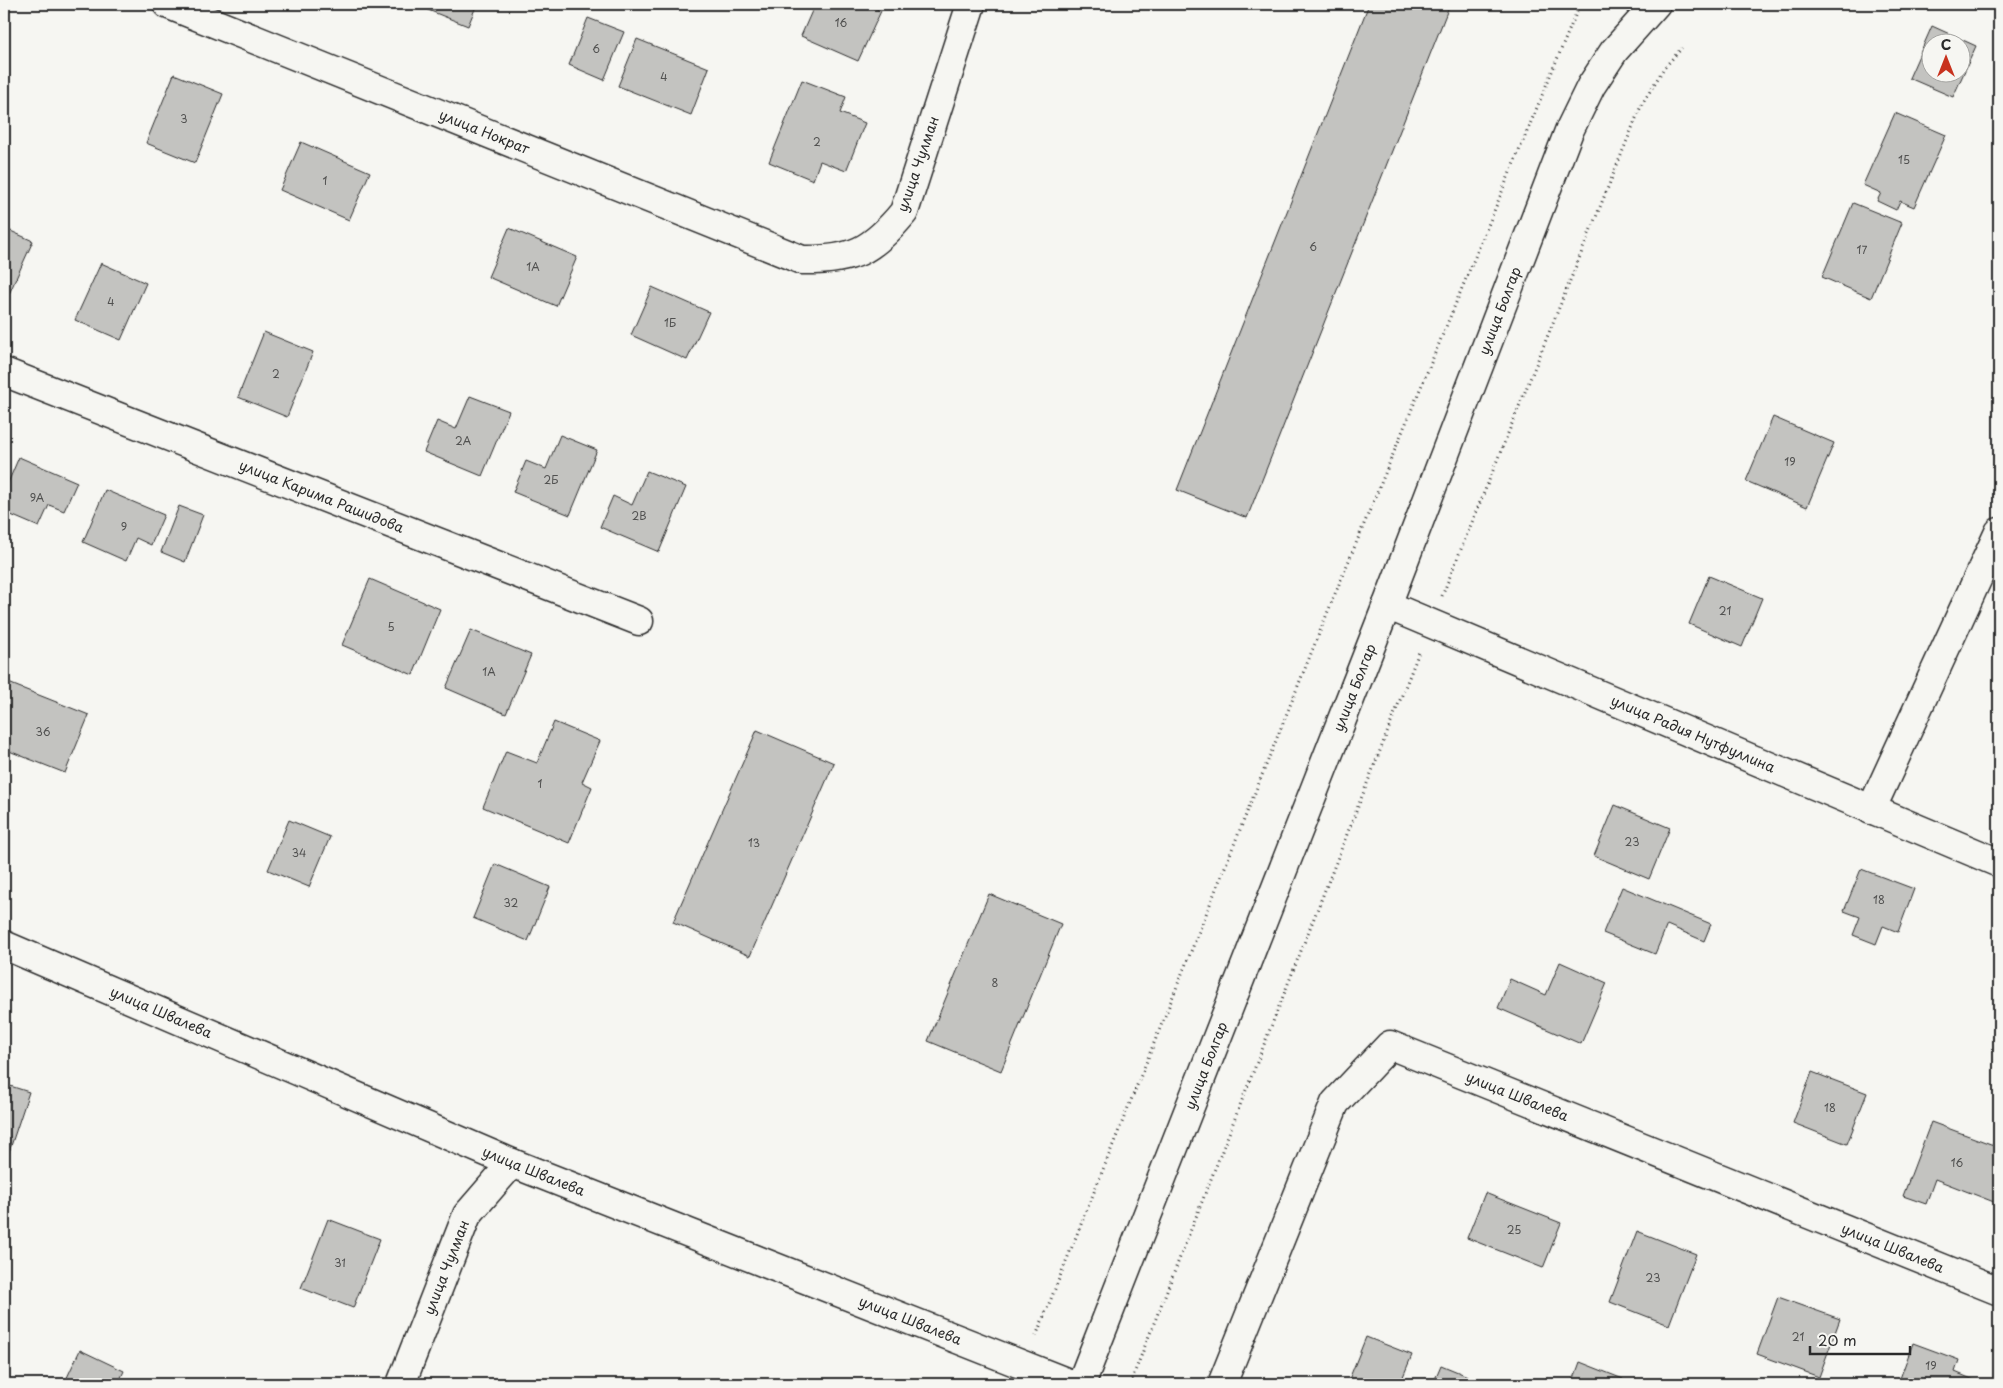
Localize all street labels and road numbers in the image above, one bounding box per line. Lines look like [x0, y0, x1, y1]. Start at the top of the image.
street label: улица Нократ [436, 104, 534, 159]
street label: улица Чулман [891, 113, 944, 215]
street label: улица Болгар [1473, 264, 1526, 358]
street label: улица Карима Рашидова [236, 454, 407, 538]
street label: улица Болгар [1327, 641, 1381, 735]
street label: улица Радия Нутфуллина [1608, 690, 1779, 778]
street label: улица Швалева [107, 981, 216, 1043]
street label: улица Болгар [1179, 1018, 1232, 1112]
street label: улица Швалева [1463, 1066, 1572, 1126]
street label: улица Швалева [479, 1141, 589, 1201]
street label: улица Чулман [418, 1217, 474, 1318]
street label: улица Швалева [1838, 1217, 1948, 1278]
street label: улица Швалева [856, 1290, 965, 1350]

